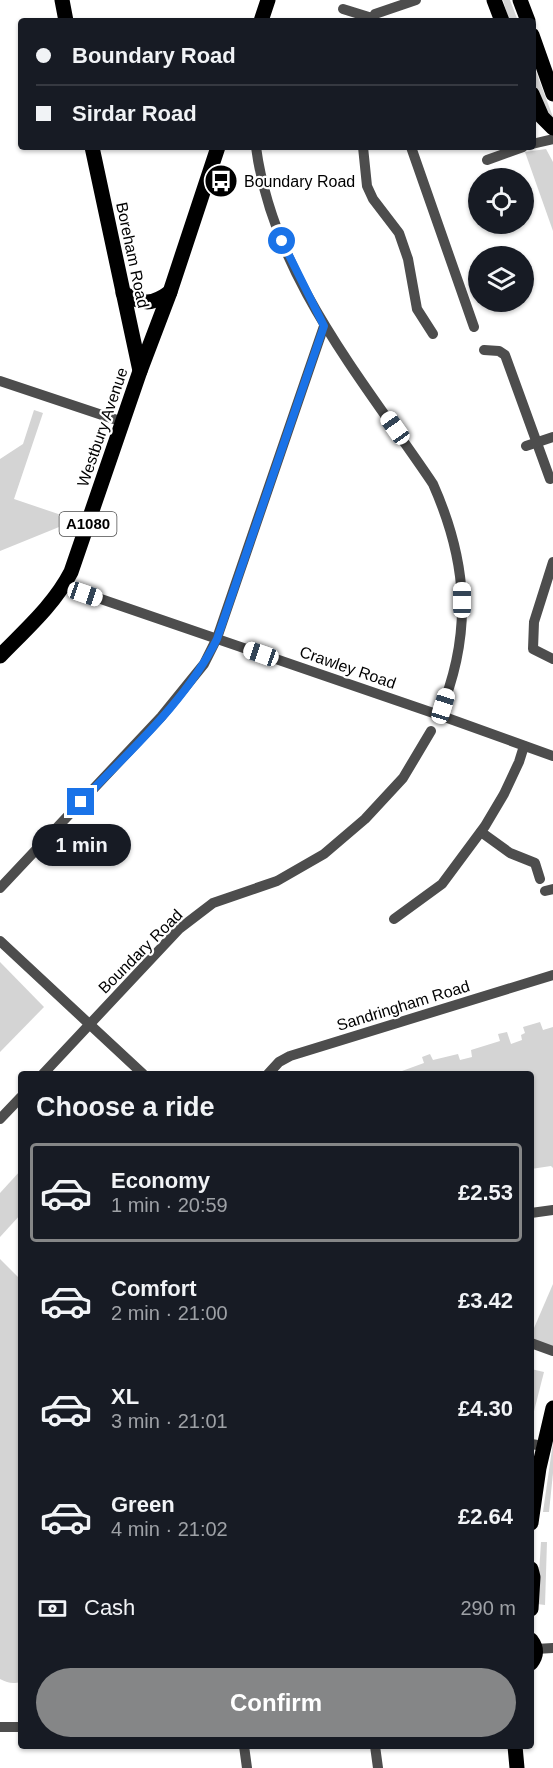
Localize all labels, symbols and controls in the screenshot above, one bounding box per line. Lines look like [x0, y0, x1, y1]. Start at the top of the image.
text: Boundary Road [72, 43, 236, 68]
text: Sirdar Road [72, 101, 197, 126]
bus stop icon: Boundary Road [203, 163, 239, 199]
map controls [468, 168, 534, 312]
button: locate [468, 168, 534, 234]
place label: Boundary Road [244, 173, 355, 190]
street label: Boreham Road [113, 201, 152, 310]
route start [268, 227, 295, 254]
button: layers [468, 246, 534, 312]
street label: Westbury Avenue [74, 365, 131, 489]
car [377, 408, 413, 448]
road number: A1080 [60, 512, 116, 536]
car [65, 580, 105, 608]
car [453, 582, 471, 618]
car [241, 640, 281, 668]
street label: Crawley Road [298, 643, 398, 692]
car [429, 686, 457, 726]
route end [67, 788, 94, 815]
callout: 1 min [32, 823, 130, 865]
text: 1 min [55, 834, 108, 856]
street label: Boundary Road [95, 906, 186, 997]
street label: Sandringham Road [335, 977, 472, 1034]
text: Choose a ride [36, 1092, 215, 1122]
icon: car [39, 1166, 93, 1220]
text: Economy [111, 1168, 210, 1193]
text: £2.53 [458, 1180, 513, 1205]
text: 1 min · 20:59 [111, 1194, 228, 1216]
icon: car [39, 1274, 93, 1328]
text: Comfort [111, 1276, 197, 1301]
text: £3.42 [458, 1288, 513, 1313]
text: 2 min · 21:00 [111, 1302, 228, 1324]
icon: car [39, 1382, 93, 1436]
text: XL [111, 1384, 139, 1409]
text: £4.30 [458, 1396, 513, 1421]
text: 3 min · 21:01 [111, 1410, 228, 1432]
icon: car [39, 1490, 93, 1544]
text: Green [111, 1492, 175, 1517]
text: £2.64 [458, 1504, 513, 1529]
text: 4 min · 21:02 [111, 1518, 228, 1540]
icon: cash [36, 1592, 69, 1625]
text: Cash [84, 1595, 135, 1620]
text: 290 m [460, 1597, 516, 1619]
button: Confirm [36, 1668, 516, 1737]

